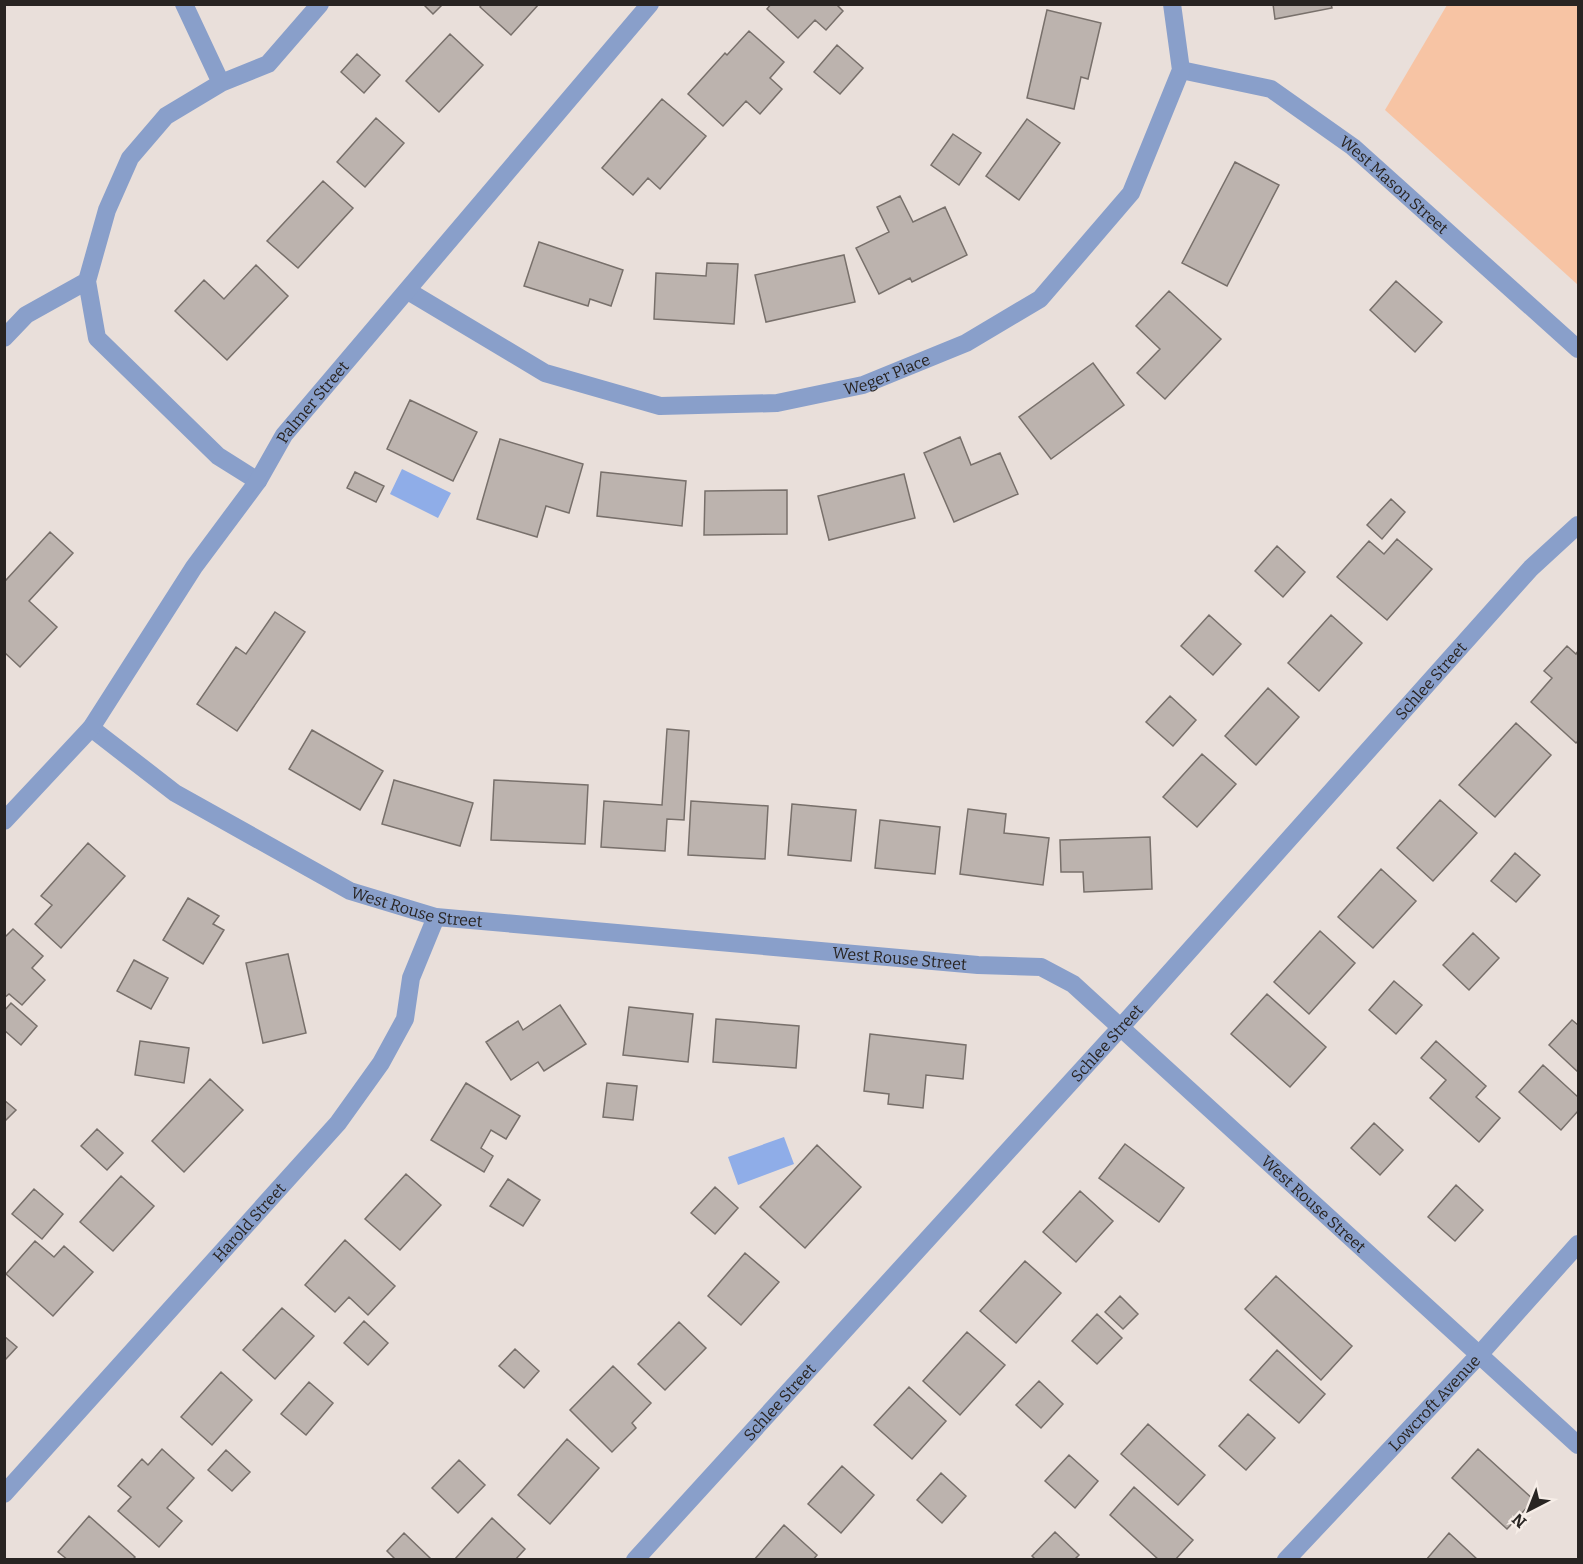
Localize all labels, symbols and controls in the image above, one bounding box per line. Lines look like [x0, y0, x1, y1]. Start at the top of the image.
street label: West Mason Street [1336, 131, 1453, 238]
street label: Weger Place [842, 349, 933, 398]
street label: Palmer Street [272, 357, 353, 446]
street label: Schlee Street [1391, 637, 1470, 723]
street label: West Rouse Street [349, 882, 484, 931]
street label: West Rouse Street [832, 943, 968, 973]
street label: Schlee Street [1067, 1000, 1147, 1085]
street label: West Rouse Street [1258, 1151, 1370, 1256]
street label: Harold Street [208, 1178, 289, 1265]
street label: Lowcroft Avenue [1384, 1351, 1484, 1455]
street label: Schlee Street [739, 1359, 819, 1444]
north arrow [1499, 1480, 1559, 1540]
text: N [1508, 1510, 1530, 1532]

